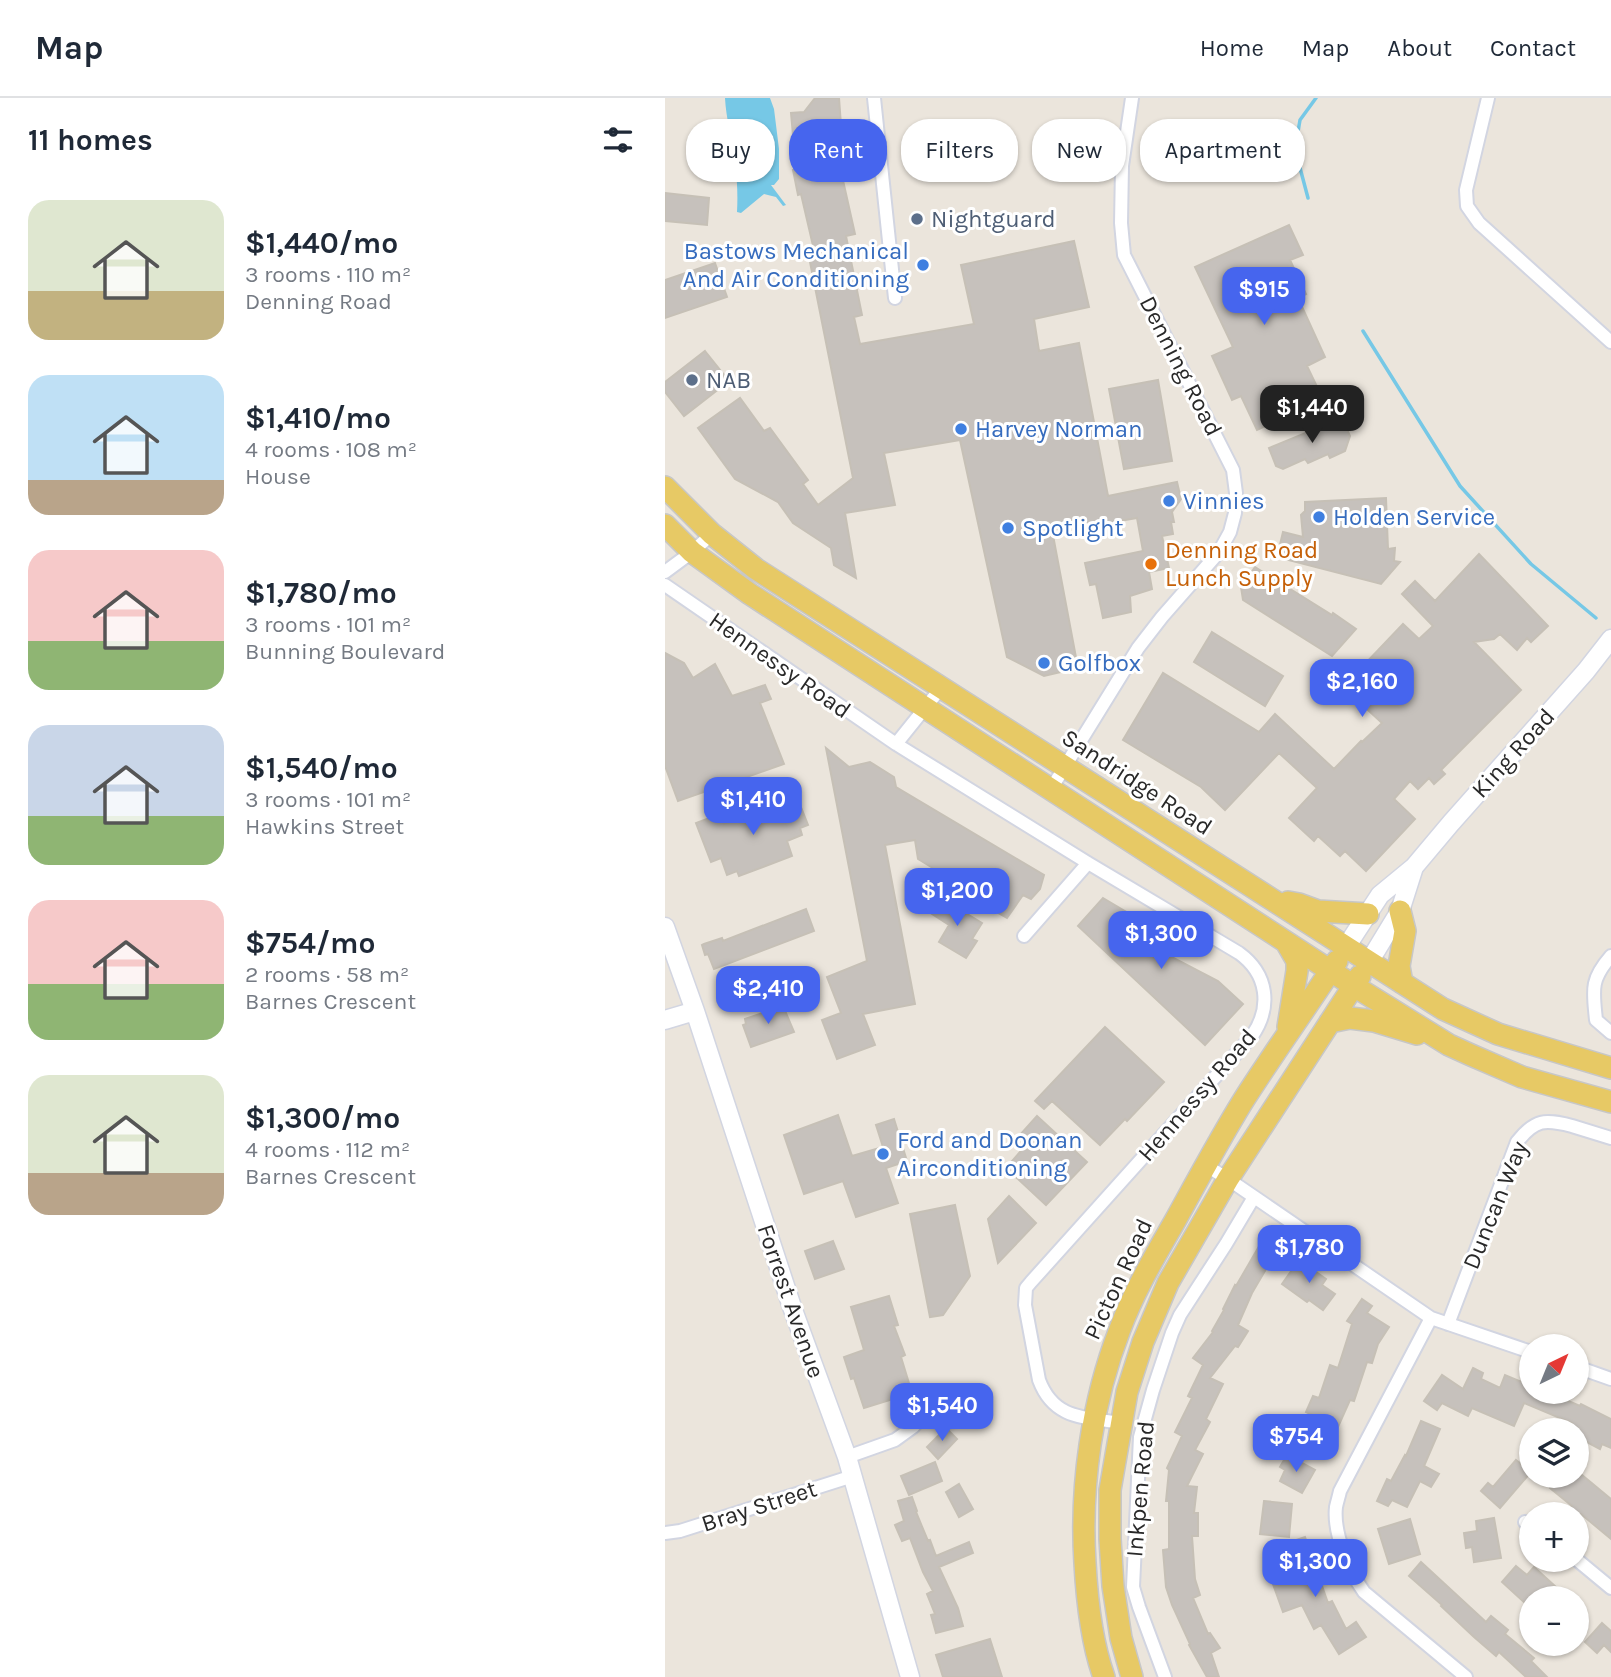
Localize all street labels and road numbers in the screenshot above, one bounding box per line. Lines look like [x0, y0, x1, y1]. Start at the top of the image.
street label: Denning Road [1134, 291, 1228, 441]
street label: Hennessy Road [704, 606, 856, 724]
street label: King Road [1466, 702, 1560, 804]
street label: Sandridge Road [1057, 723, 1217, 841]
street label: Hennessy Road [1132, 1023, 1262, 1167]
street label: Duncan Way [1457, 1137, 1533, 1273]
street label: Picton Road [1078, 1214, 1158, 1344]
street label: Forrest Avenue [752, 1220, 830, 1382]
street label: Inkpen Road [1120, 1420, 1160, 1558]
street label: Bray Street [698, 1474, 820, 1538]

